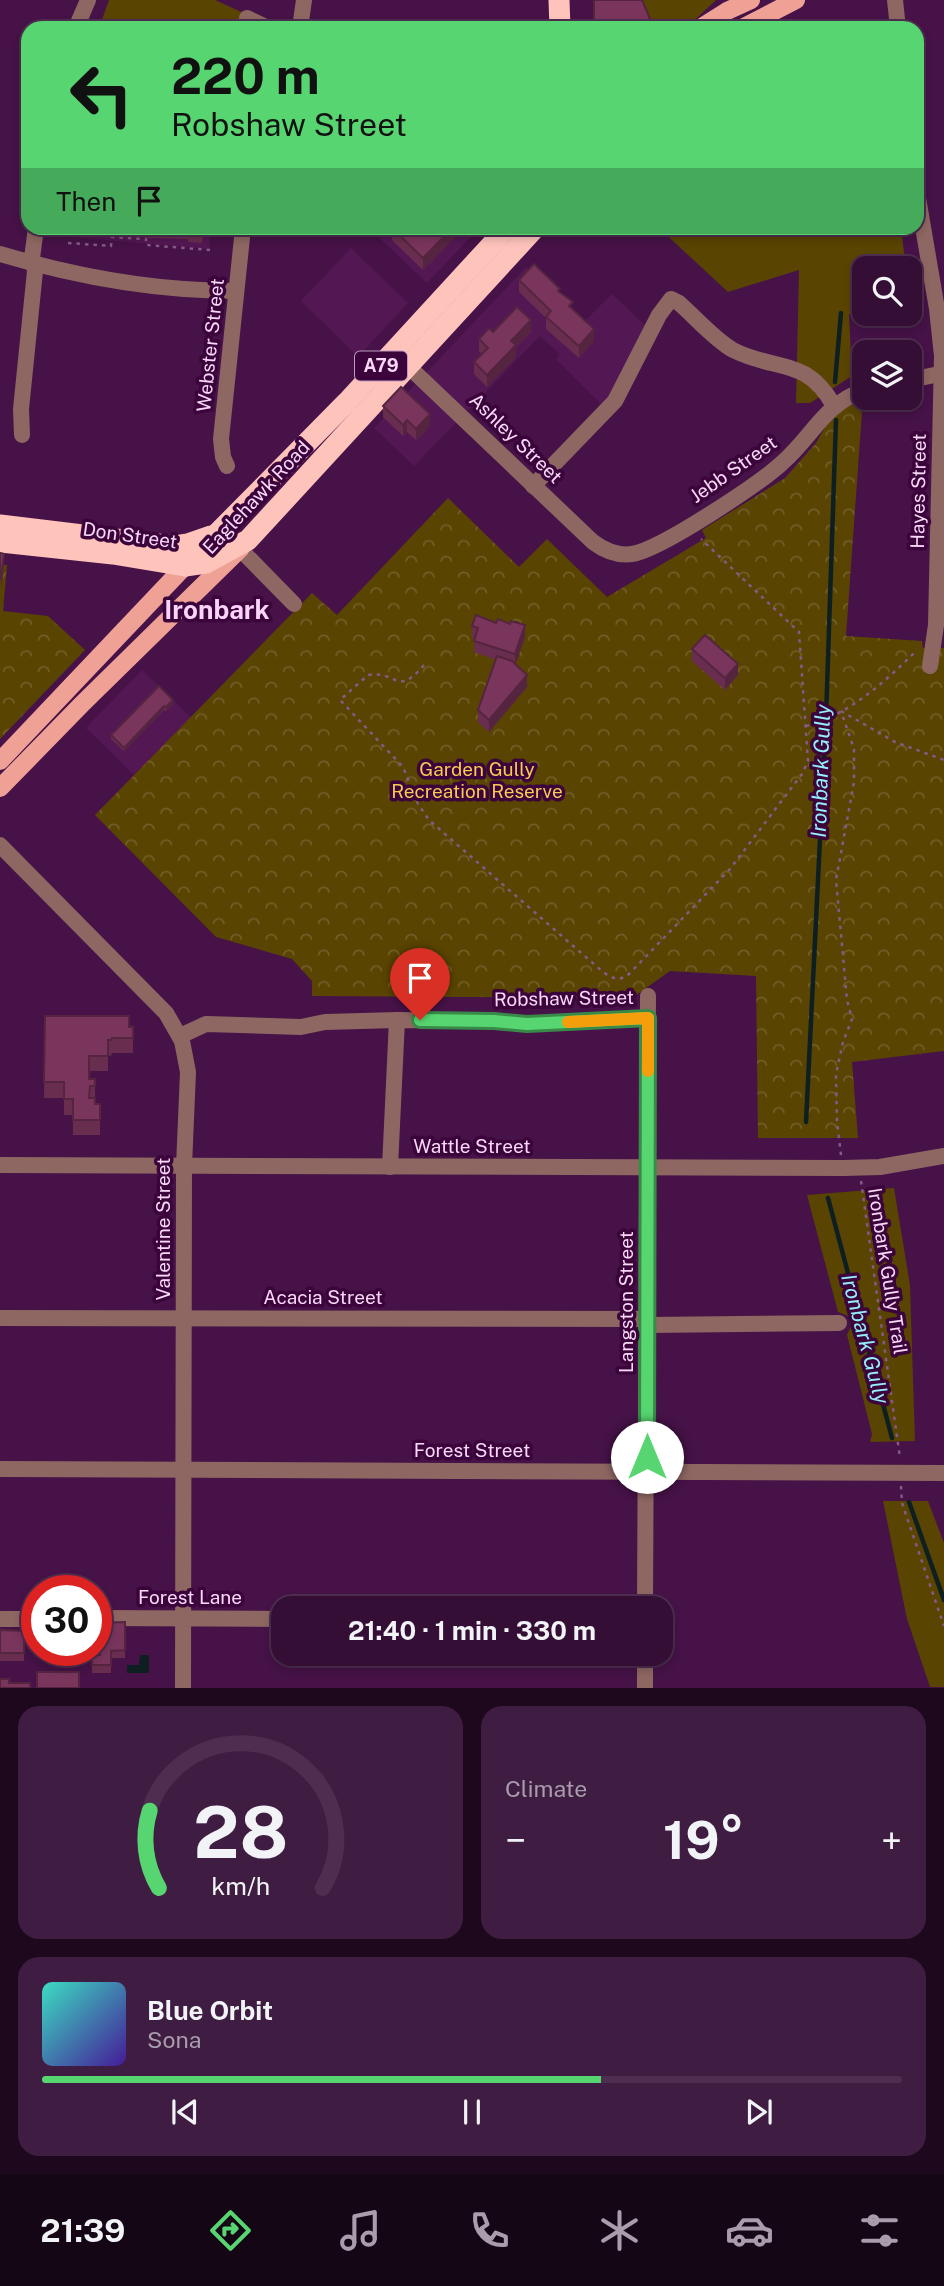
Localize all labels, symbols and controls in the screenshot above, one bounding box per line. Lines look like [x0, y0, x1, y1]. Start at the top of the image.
text: 220 m [171, 47, 320, 105]
icon: left [56, 49, 147, 140]
text: Robshaw Street [171, 106, 407, 143]
icon: arrive [130, 182, 168, 220]
text: Then [56, 186, 116, 217]
map controls [852, 256, 922, 410]
button: search [852, 256, 922, 326]
street label: Webster Street [192, 277, 228, 413]
button: layers [852, 340, 922, 410]
road number: A79 [355, 352, 407, 380]
street label: Ashley Street [465, 388, 567, 488]
street label: Jebb Street [685, 431, 781, 507]
street label: Hayes Street [906, 433, 930, 549]
street label: Eaglehawk Road [198, 436, 314, 558]
street label: Don Street [81, 517, 179, 553]
district label: Ironbark [164, 594, 270, 625]
water label: Ironbark Gully [806, 704, 835, 838]
park label: Garden Gully Recreation Reserve [391, 758, 563, 802]
pin [390, 948, 450, 1020]
icon: arrive [401, 959, 439, 997]
street label: Robshaw Street [494, 986, 634, 1010]
street label: Wattle Street [413, 1135, 531, 1157]
street label: Valentine Street [152, 1158, 174, 1301]
street label: Ironbark Gully Trail [864, 1186, 912, 1356]
street label: Langston Street [615, 1231, 637, 1373]
water label: Ironbark Gully [836, 1271, 894, 1407]
street label: Acacia Street [263, 1286, 383, 1308]
position arrow [610, 1420, 684, 1494]
street label: Forest Street [414, 1439, 530, 1461]
speed limit sign: 30 [21, 1575, 112, 1666]
street label: Forest Lane [138, 1586, 242, 1608]
text: 21:40 · 1 min · 330 m [348, 1615, 596, 1646]
text: Climate [505, 1775, 587, 1802]
text: 28 [193, 1790, 288, 1875]
text: 19° [663, 1810, 744, 1871]
text: − [505, 1818, 526, 1863]
text: + [881, 1818, 902, 1863]
text: km/h [211, 1871, 270, 1901]
text: Blue Orbit [147, 1995, 273, 2026]
text: Sona [147, 2026, 201, 2053]
icon: previous [166, 2093, 204, 2131]
icon: pause [453, 2093, 491, 2131]
icon: next [740, 2093, 778, 2131]
icon: directions [206, 2206, 255, 2255]
icon: music [336, 2206, 385, 2255]
icon: phone [465, 2206, 514, 2255]
icon: climate [595, 2206, 644, 2255]
icon: car [725, 2206, 774, 2255]
icon: filters [855, 2206, 904, 2255]
text: 21:39 [40, 2212, 125, 2249]

